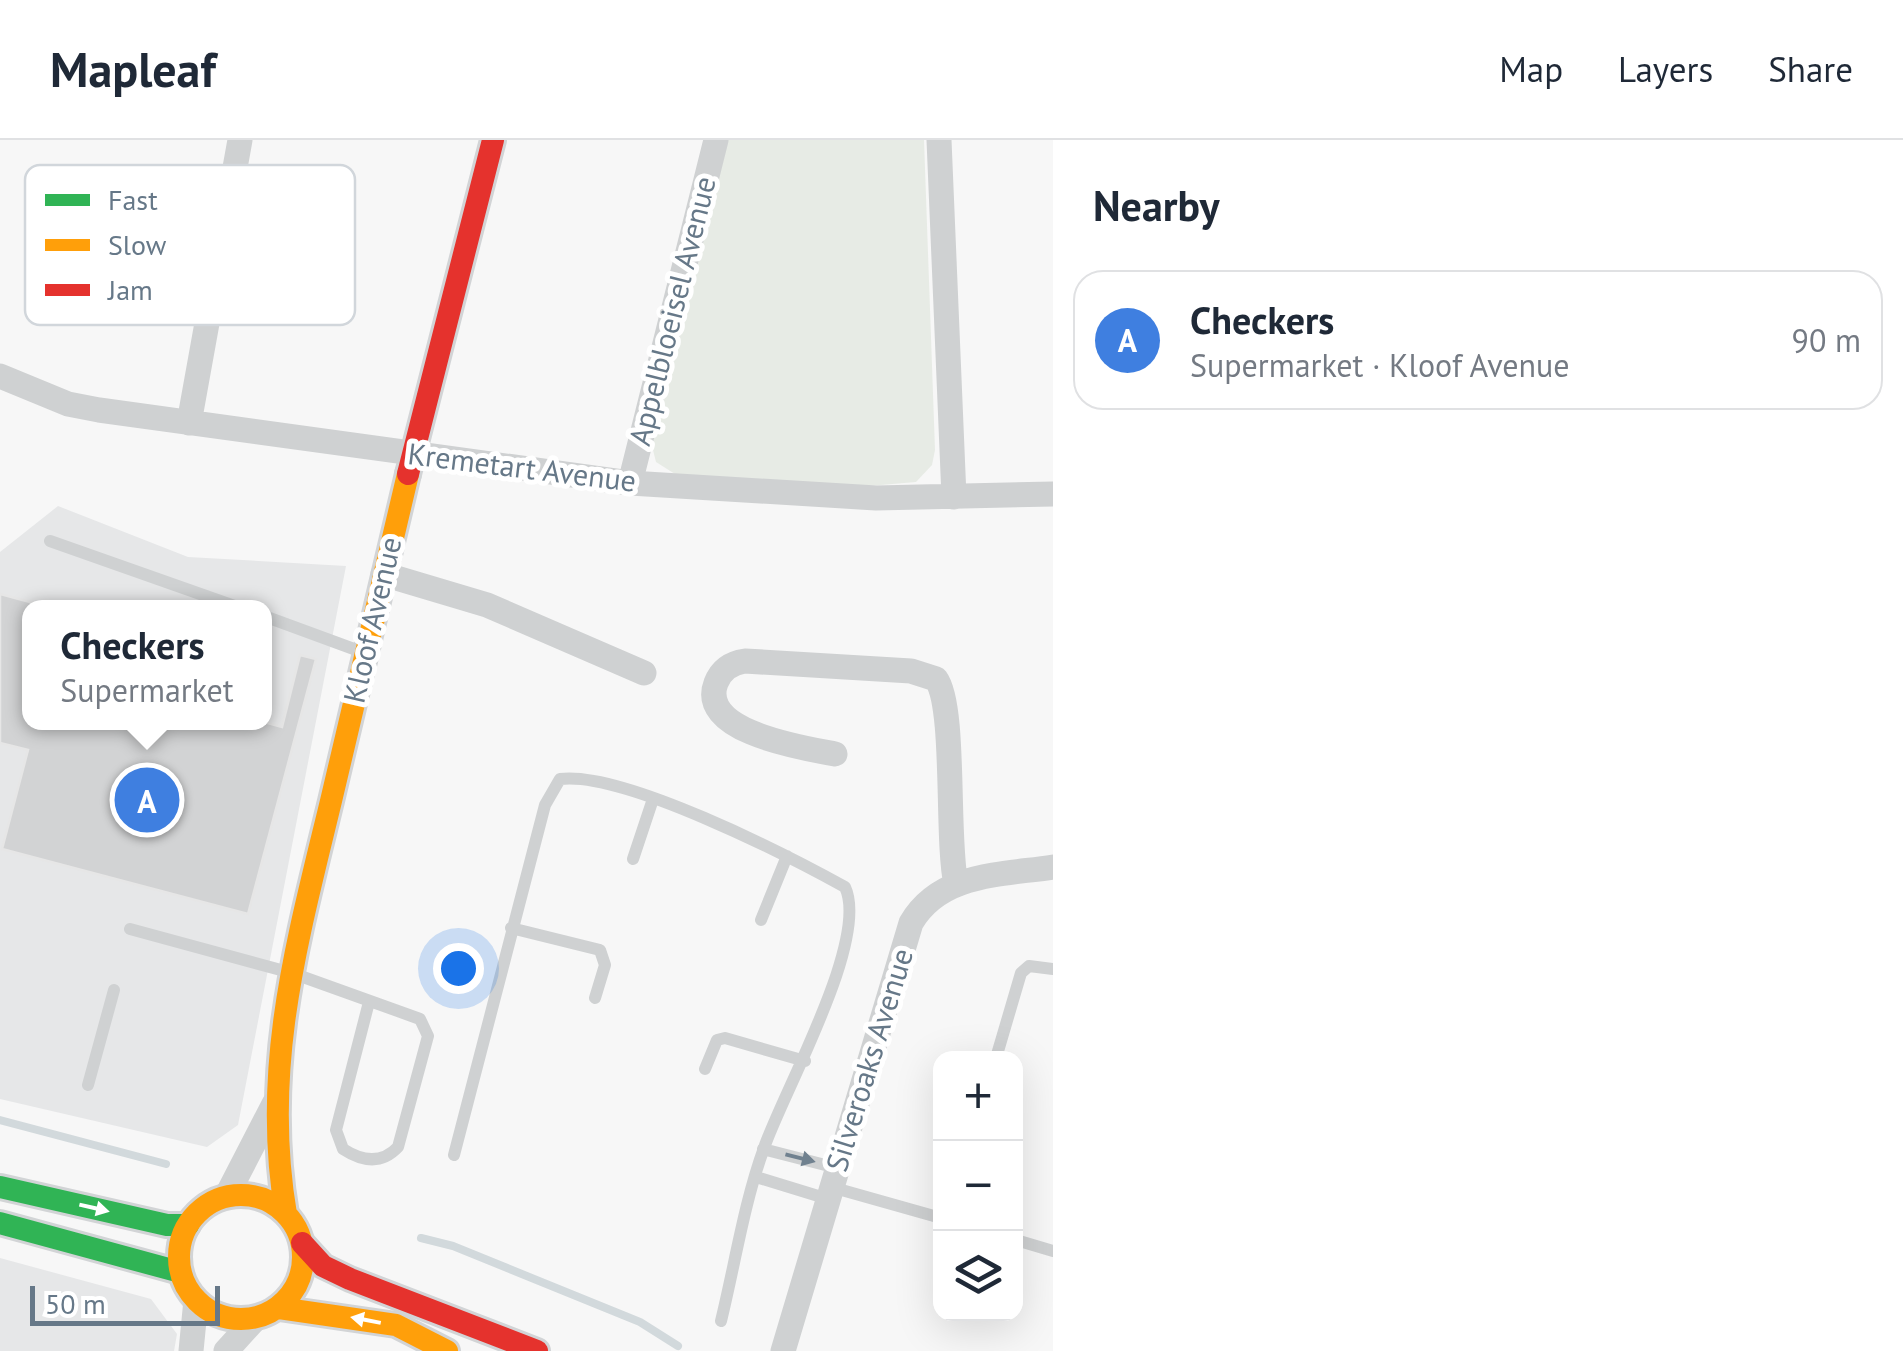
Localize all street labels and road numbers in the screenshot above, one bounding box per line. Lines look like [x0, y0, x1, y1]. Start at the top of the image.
street label: Appelbloeisel Avenue [619, 172, 724, 449]
street label: Kremetart Avenue [406, 433, 638, 500]
street label: Kloof Avenue [334, 533, 410, 706]
street label: Silveroaks Avenue [816, 943, 921, 1176]

